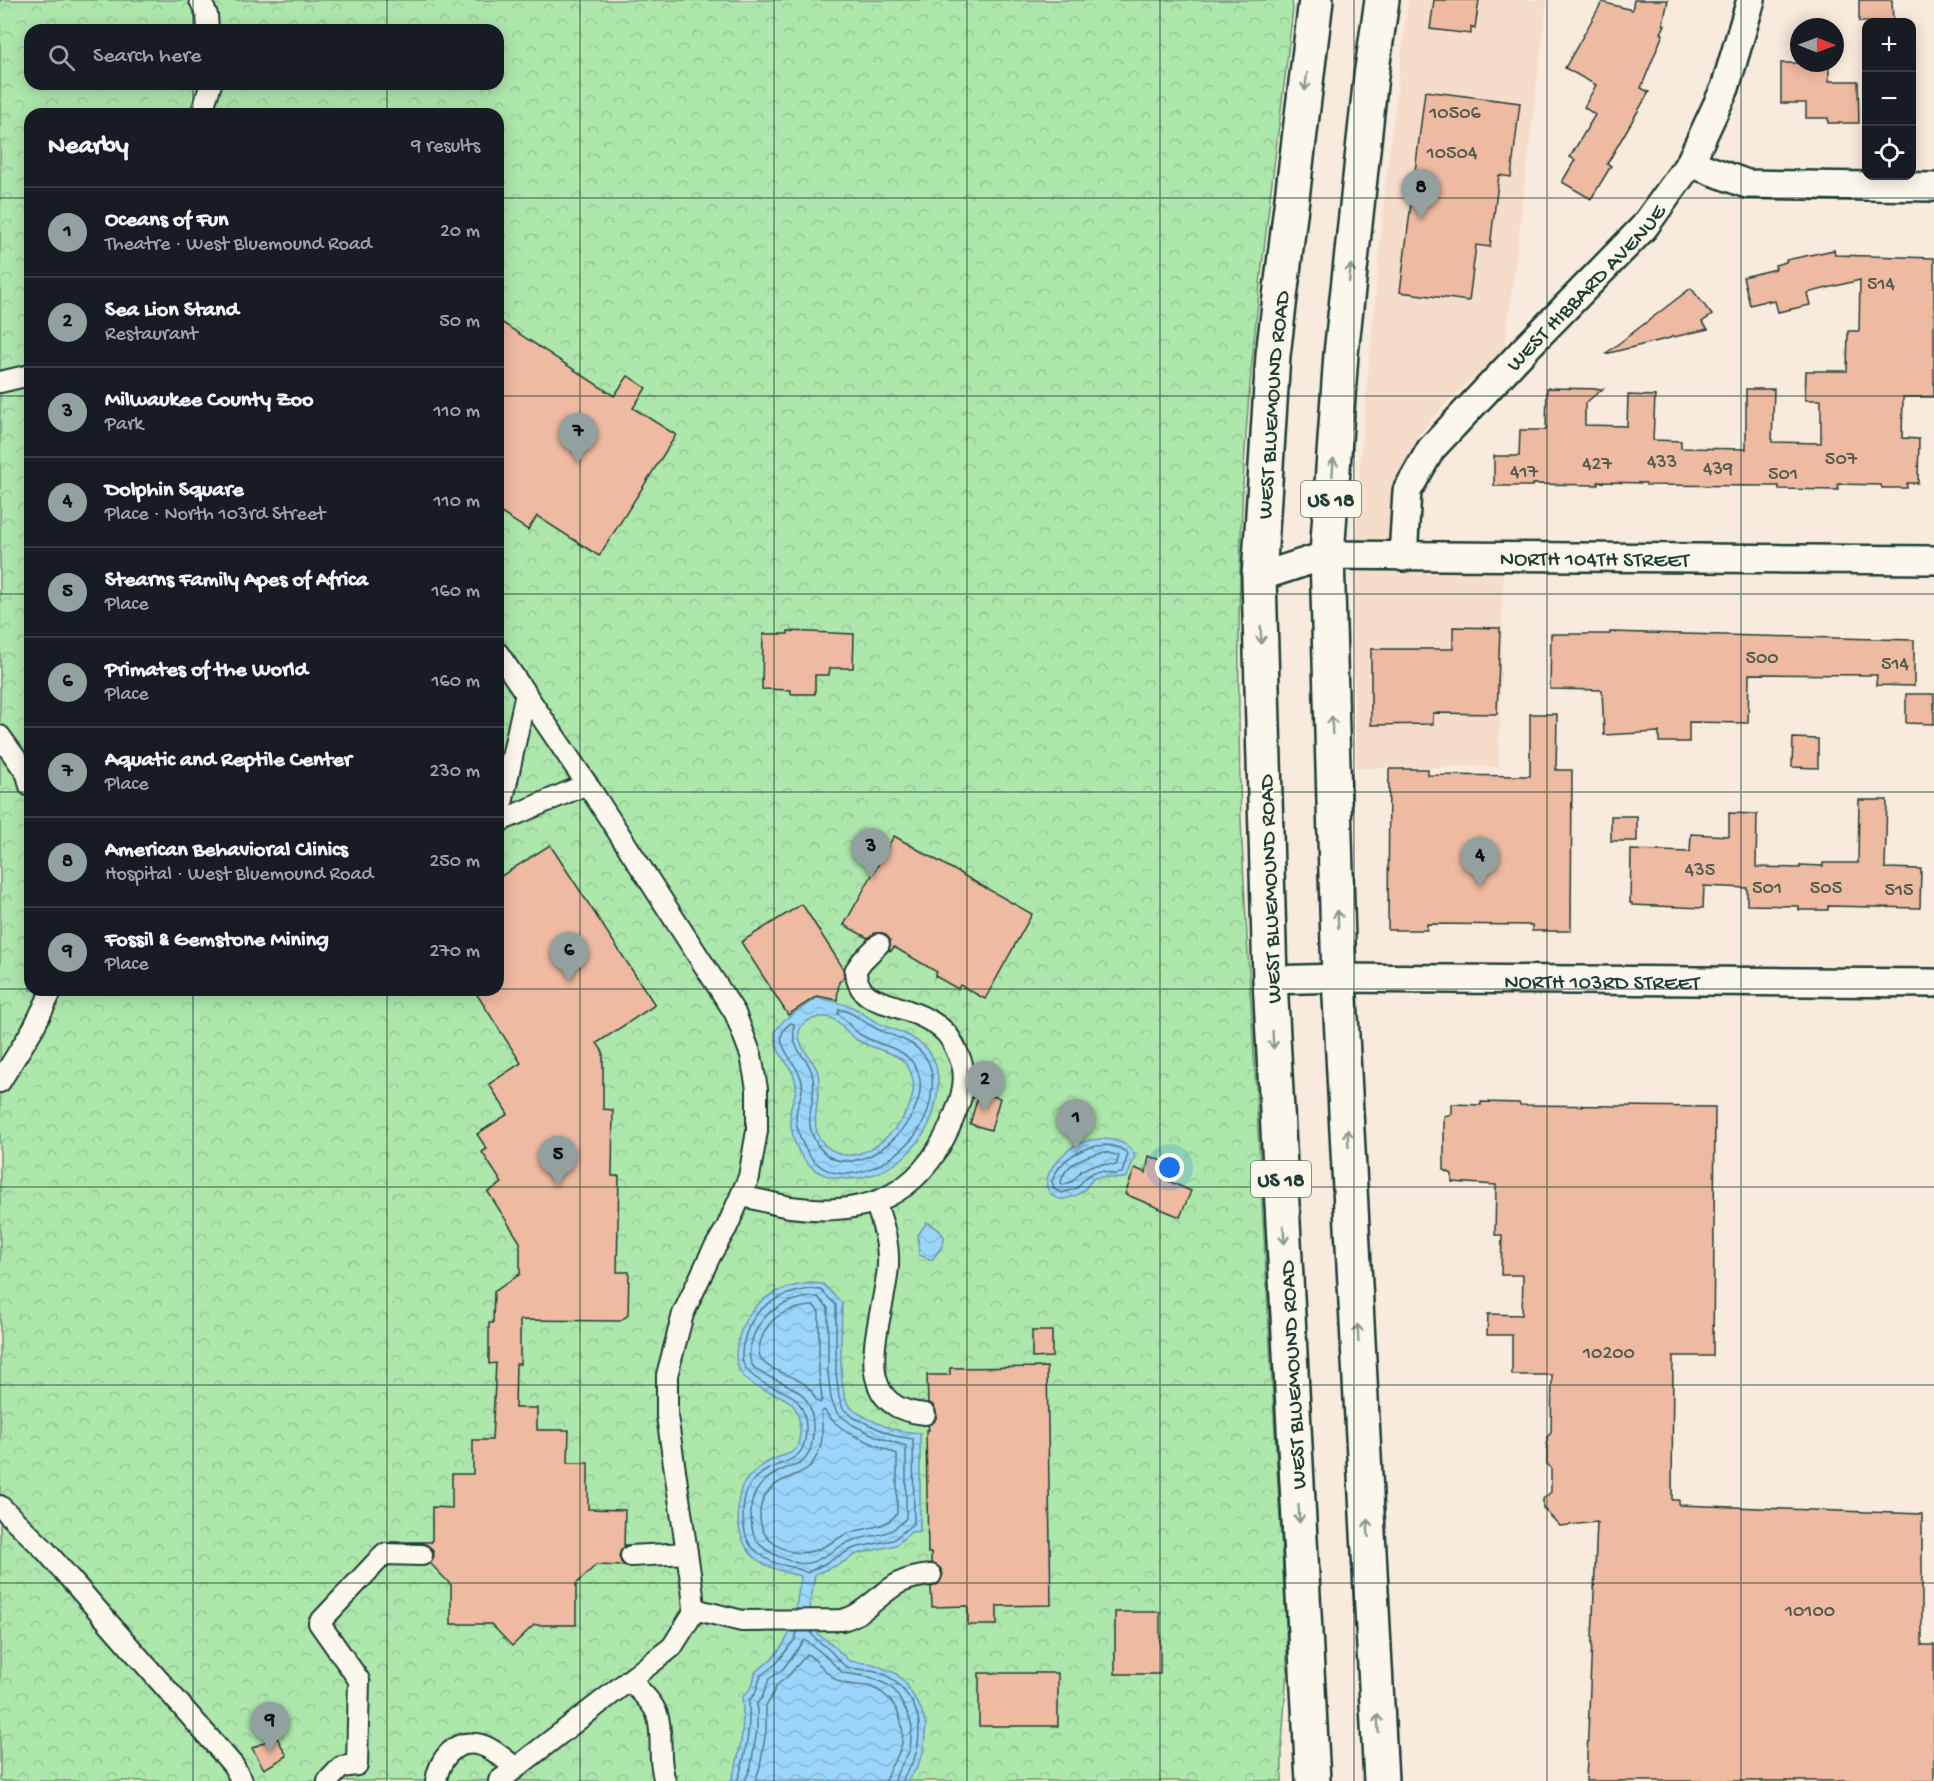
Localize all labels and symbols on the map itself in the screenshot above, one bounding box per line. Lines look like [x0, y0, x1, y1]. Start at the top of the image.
north arrow [1790, 18, 1844, 72]
one-way arrow [1301, 71, 1312, 91]
house number: 10506 [1428, 103, 1482, 126]
house number: 10504 [1426, 143, 1478, 166]
pin: 8 [1402, 170, 1440, 219]
street label: WEST HIBBARD AVENUE [1502, 200, 1674, 378]
one-way arrow [1345, 263, 1356, 283]
house number: 514 [1867, 274, 1896, 297]
street label: WEST BLUEMOUND ROAD [1254, 289, 1298, 520]
pin: 7 [558, 414, 598, 463]
house number: 507 [1825, 449, 1858, 472]
house number: 433 [1647, 452, 1677, 475]
house number: 427 [1582, 454, 1612, 477]
one-way arrow [1328, 457, 1339, 477]
house number: 439 [1703, 459, 1733, 482]
house number: 417 [1510, 462, 1539, 485]
house number: 501 [1768, 464, 1798, 487]
road number: US 18 [1301, 481, 1361, 517]
street label: NORTH 104TH STREET [1500, 547, 1691, 575]
one-way arrow [1255, 625, 1266, 645]
house number: 500 [1745, 648, 1779, 671]
house number: 514 [1881, 654, 1910, 677]
one-way arrow [1327, 715, 1338, 735]
street label: WEST BLUEMOUND ROAD [1255, 773, 1289, 1004]
pin: 3 [852, 828, 890, 878]
pin: 4 [1460, 838, 1500, 887]
house number: 435 [1685, 860, 1715, 883]
house number: 501 [1752, 878, 1782, 901]
house number: 505 [1810, 878, 1842, 901]
house number: 515 [1884, 880, 1914, 903]
one-way arrow [1332, 910, 1343, 930]
pin: 6 [550, 932, 588, 982]
street label: NORTH 103RD STREET [1504, 970, 1701, 998]
one-way arrow [1268, 1030, 1279, 1050]
pin: 2 [966, 1062, 1004, 1111]
pin: 1 [1056, 1100, 1096, 1149]
one-way arrow [1342, 1129, 1353, 1149]
pin: 5 [538, 1136, 578, 1186]
your location [1155, 1153, 1184, 1182]
road number: US 18 [1251, 1161, 1311, 1197]
one-way arrow [1278, 1225, 1289, 1244]
street label: WEST BLUEMOUND ROAD [1276, 1259, 1314, 1490]
one-way arrow [1352, 1324, 1363, 1344]
house number: 10200 [1582, 1343, 1635, 1366]
one-way arrow [1293, 1503, 1304, 1523]
one-way arrow [1363, 1518, 1374, 1538]
house number: 10100 [1784, 1601, 1835, 1624]
pin: 9 [250, 1702, 290, 1752]
one-way arrow [1373, 1713, 1384, 1733]

